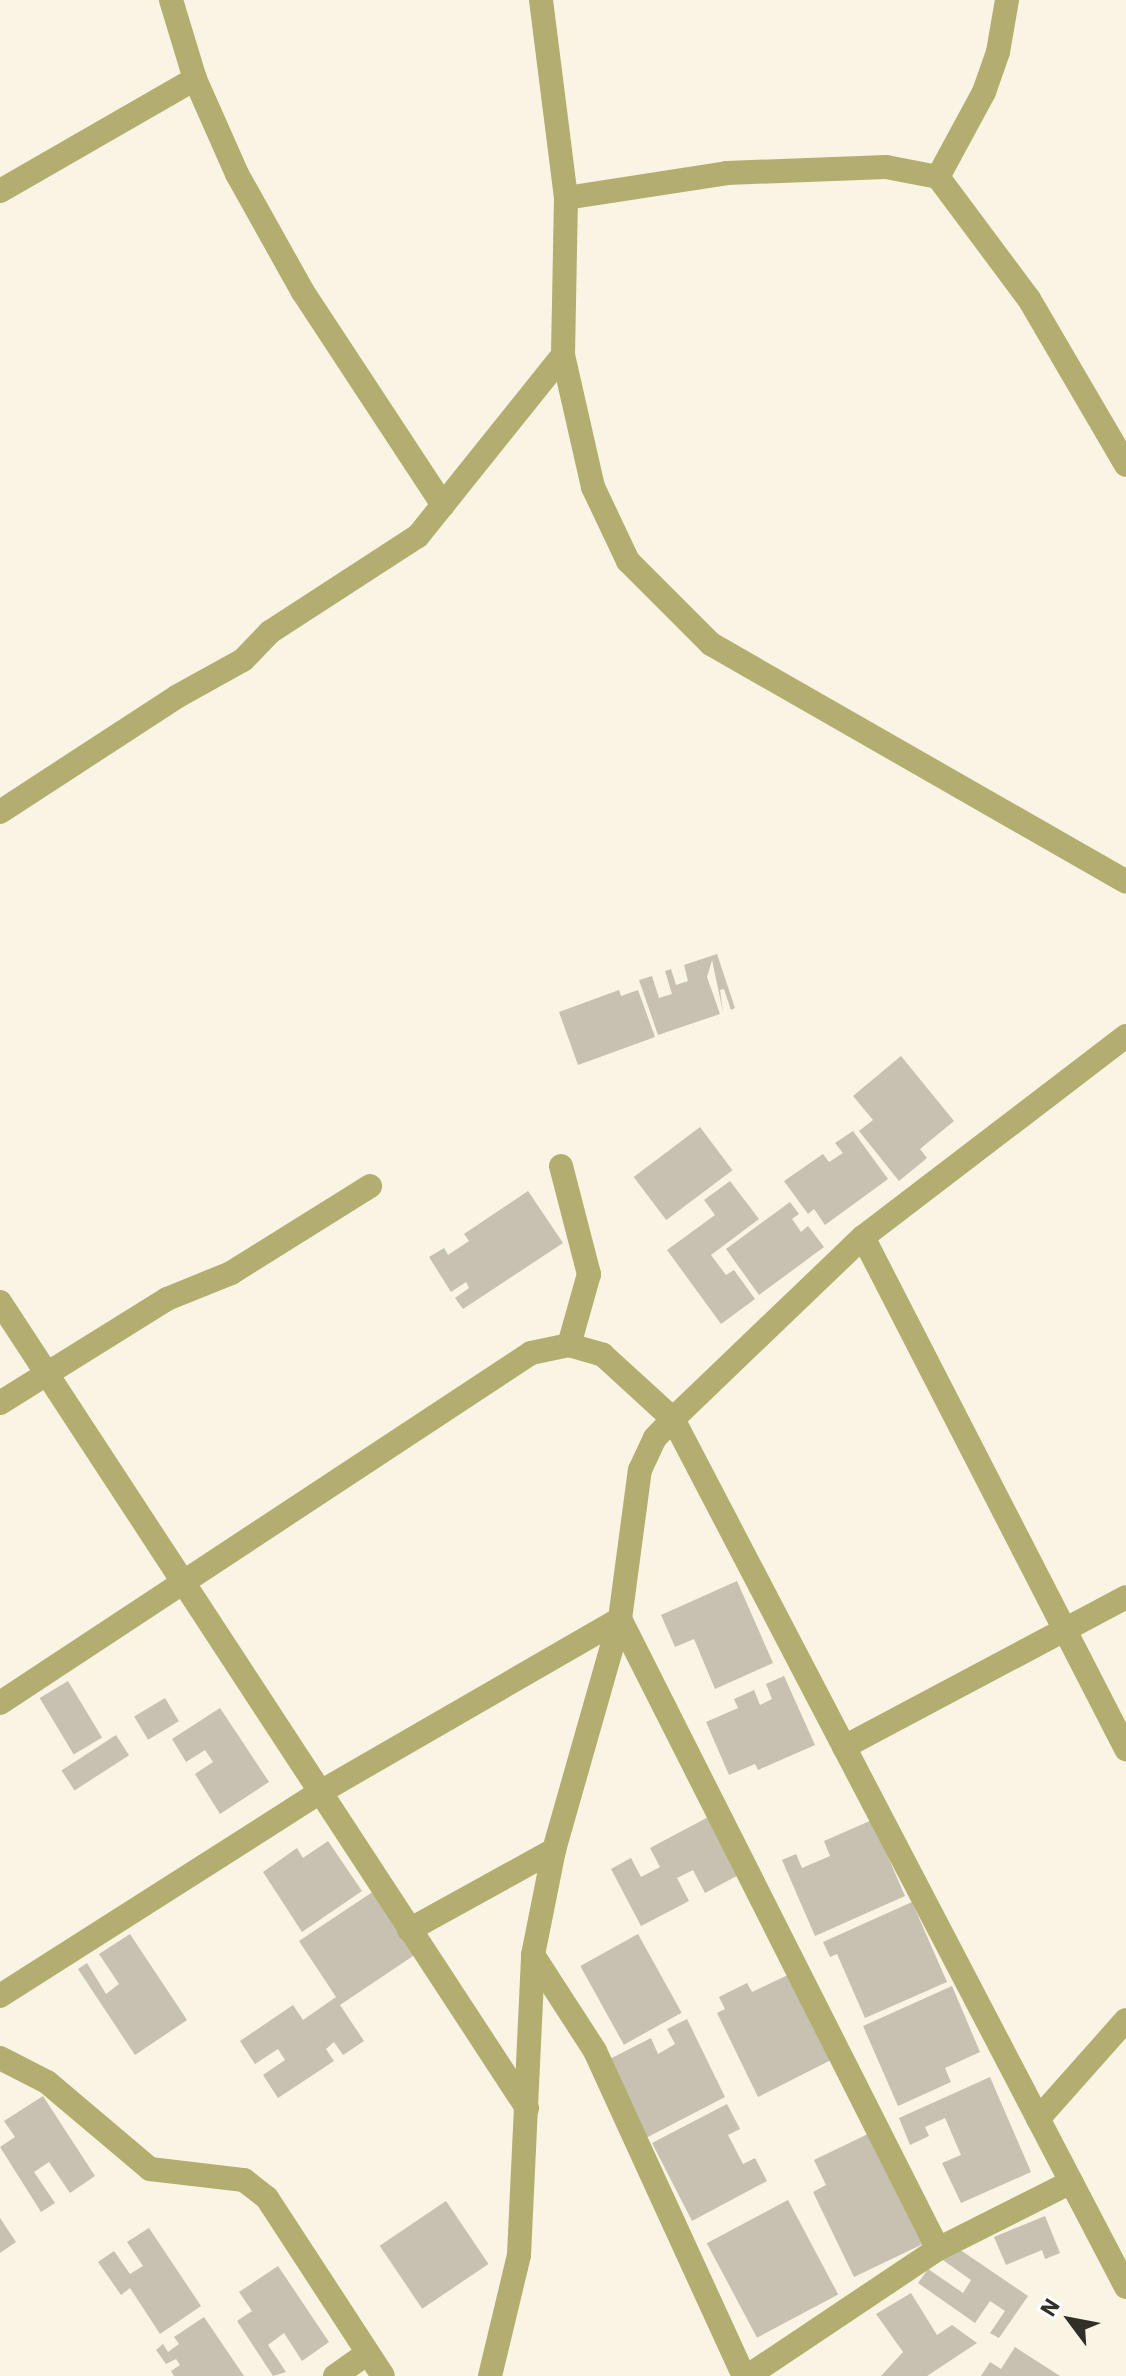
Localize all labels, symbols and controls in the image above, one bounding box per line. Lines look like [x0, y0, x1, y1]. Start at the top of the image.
north arrow [1030, 2280, 1110, 2360]
text: N [1033, 2293, 1066, 2321]

